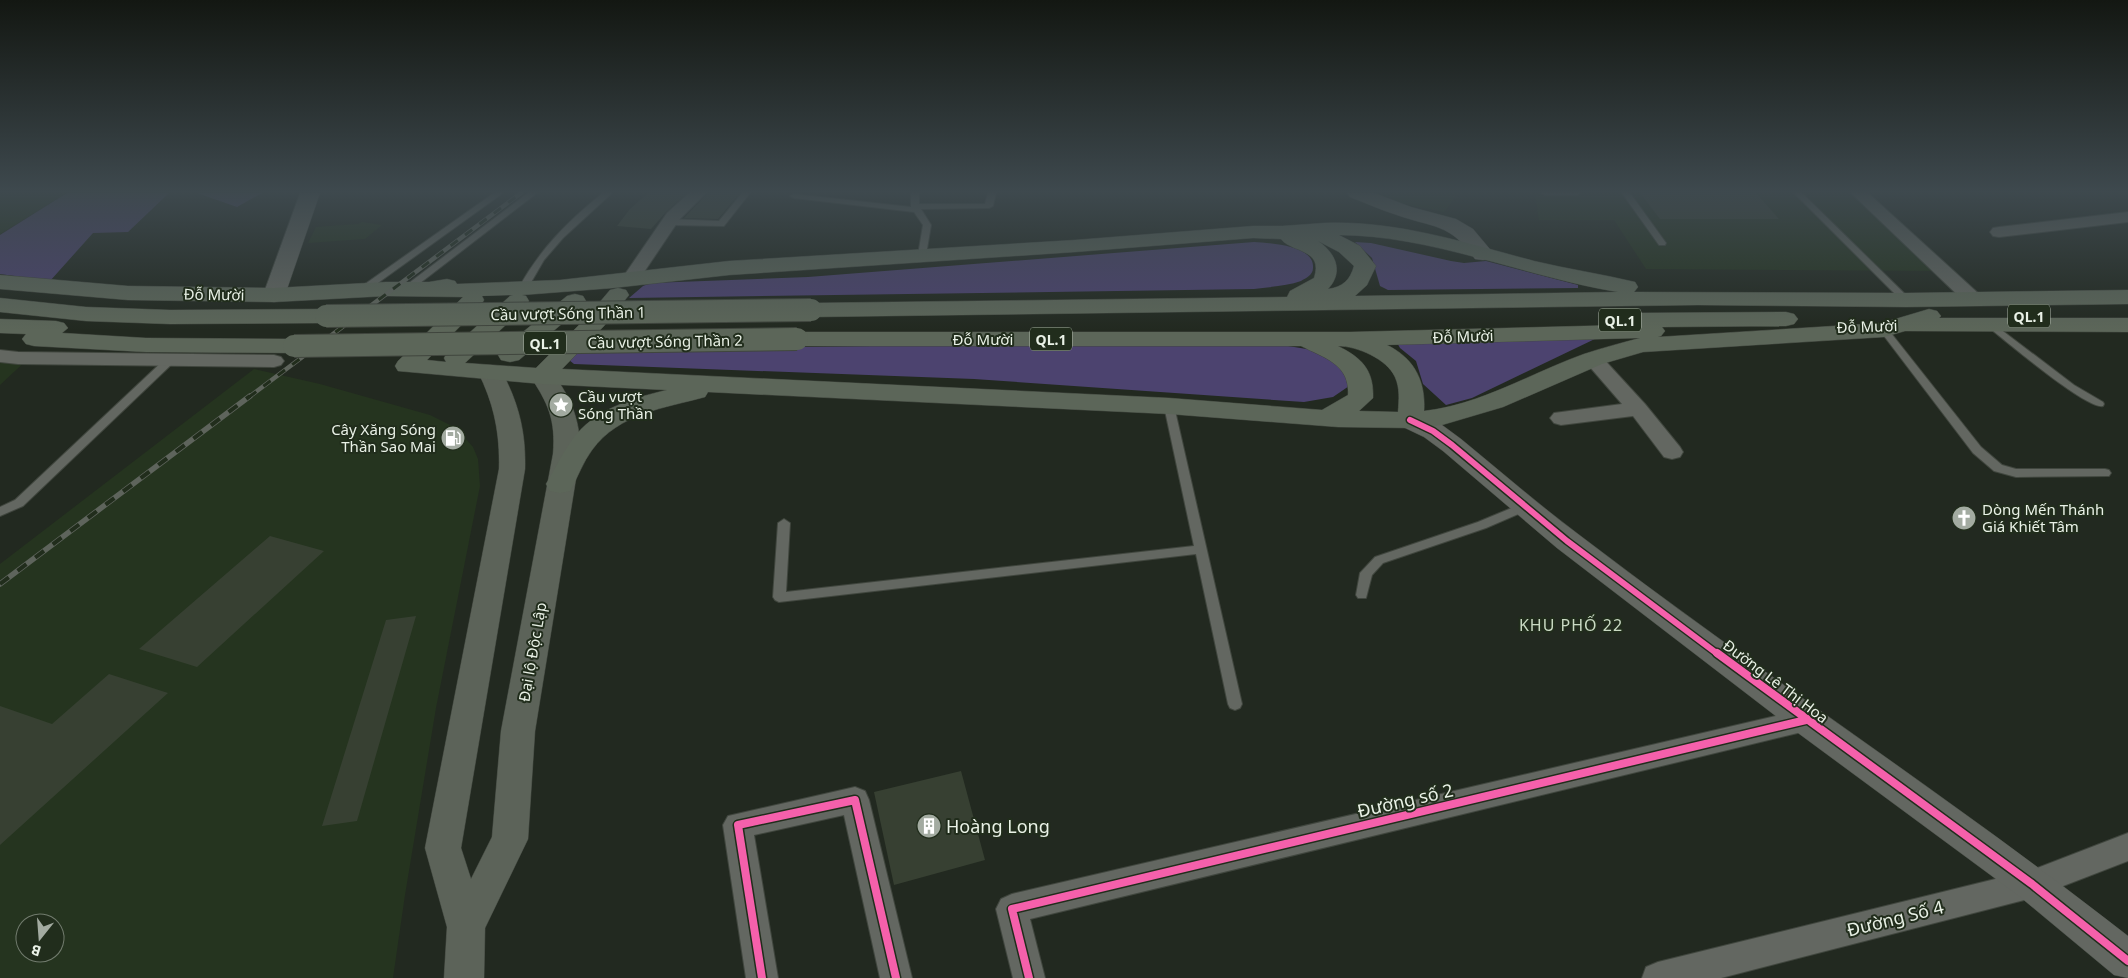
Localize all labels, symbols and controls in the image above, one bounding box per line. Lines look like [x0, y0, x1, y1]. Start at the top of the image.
street label: Đỗ Mười [183, 283, 245, 305]
street label: Cầu vượt Sóng Thần 1 [490, 302, 646, 324]
road number: QL.1 [2008, 304, 2050, 328]
road number: QL.1 [1599, 308, 1641, 332]
street label: Đỗ Mười [1836, 315, 1898, 337]
street label: Đỗ Mười [1432, 325, 1494, 347]
road number: QL.1 [1030, 328, 1072, 350]
street label: Đỗ Mười [953, 329, 1013, 349]
street label: Cầu vượt Sóng Thần 2 [587, 330, 743, 352]
road number: QL.1 [524, 332, 566, 354]
place label: Cầu vượt Sóng Thần [578, 386, 653, 423]
place icon: Cầu vượt Sóng Thần [548, 392, 574, 418]
place label: Cây Xăng Sóng Thần Sao Mai [331, 419, 436, 456]
fuel station icon: Cây Xăng Sóng Thần Sao Mai [440, 425, 466, 451]
place label: Dòng Mến Thánh Giá Khiết Tâm [1982, 499, 2104, 536]
church icon: Dòng Mến Thánh Giá Khiết Tâm [1951, 505, 1977, 531]
street label: Đại lộ Độc Lập [513, 601, 551, 703]
district label: KHU PHỐ 22 [1519, 614, 1623, 636]
street label: Đường Lê Thị Hoa [1719, 635, 1833, 727]
street label: Đường số 2 [1355, 777, 1455, 823]
building icon: Hoàng Long [916, 813, 942, 839]
place label: Hoàng Long [946, 814, 1050, 838]
street label: Đường Số 4 [1844, 894, 1946, 942]
north arrow [15, 913, 65, 963]
text: B [29, 940, 43, 961]

